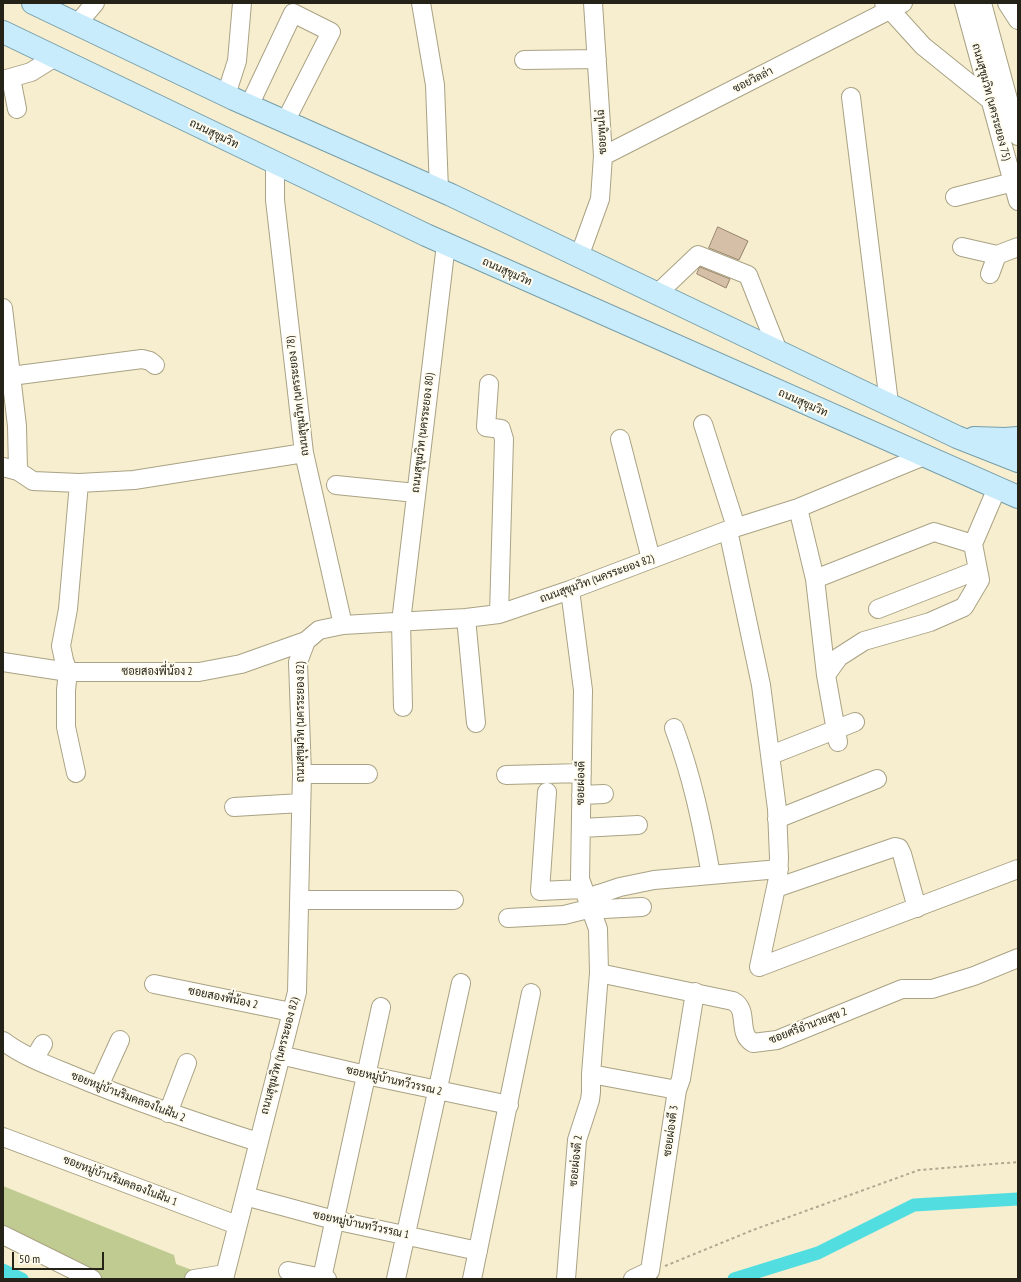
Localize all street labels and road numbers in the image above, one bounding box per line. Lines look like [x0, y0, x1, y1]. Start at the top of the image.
street label: ถนนสุขุมวิท (นครระยอง 75) [969, 42, 1013, 162]
street label: ซอยวิลล่า [731, 64, 775, 96]
street label: ซอยพูนไฉ่ [594, 109, 610, 155]
street label: ถนนสุขุมวิท [187, 116, 241, 152]
street label: ถนนสุขุมวิท [480, 255, 534, 289]
street label: ถนนสุขุมวิท (นครระยอง 78) [284, 335, 312, 457]
street label: ถนนสุขุมวิท (นครระยอง 80) [409, 372, 437, 494]
street label: ถนนสุขุมวิท [776, 386, 830, 420]
street label: ถนนสุขุมวิท (นครระยอง 82) [538, 552, 656, 606]
street label: ถนนสุขุมวิท (นครระยอง 82) [294, 662, 308, 782]
street label: ซอยสองพี่น้อง 2 [121, 665, 193, 679]
street label: ซอยผ่องดี [574, 761, 588, 805]
street label: ซอยสองพี่น้อง 2 [187, 984, 259, 1012]
street label: ถนนสุขุมวิท (นครระยอง 82) [258, 996, 302, 1116]
street label: ซอยศรีอำนวยสุข 2 [767, 1005, 849, 1047]
street label: ซอยหมู่บ้านทวีวรรณ 2 [345, 1064, 443, 1098]
street label: ซอยหมู่บ้านริมคลองในฝัน 2 [69, 1069, 187, 1125]
street label: ซอยผ่องดี 3 [661, 1105, 681, 1157]
street label: ซอยผ่องดี 2 [567, 1135, 585, 1187]
street label: ซอยหมู่บ้านริมคลองในฝัน 1 [61, 1153, 179, 1209]
street label: ซอยหมู่บ้านทวีวรรณ 1 [312, 1208, 410, 1242]

